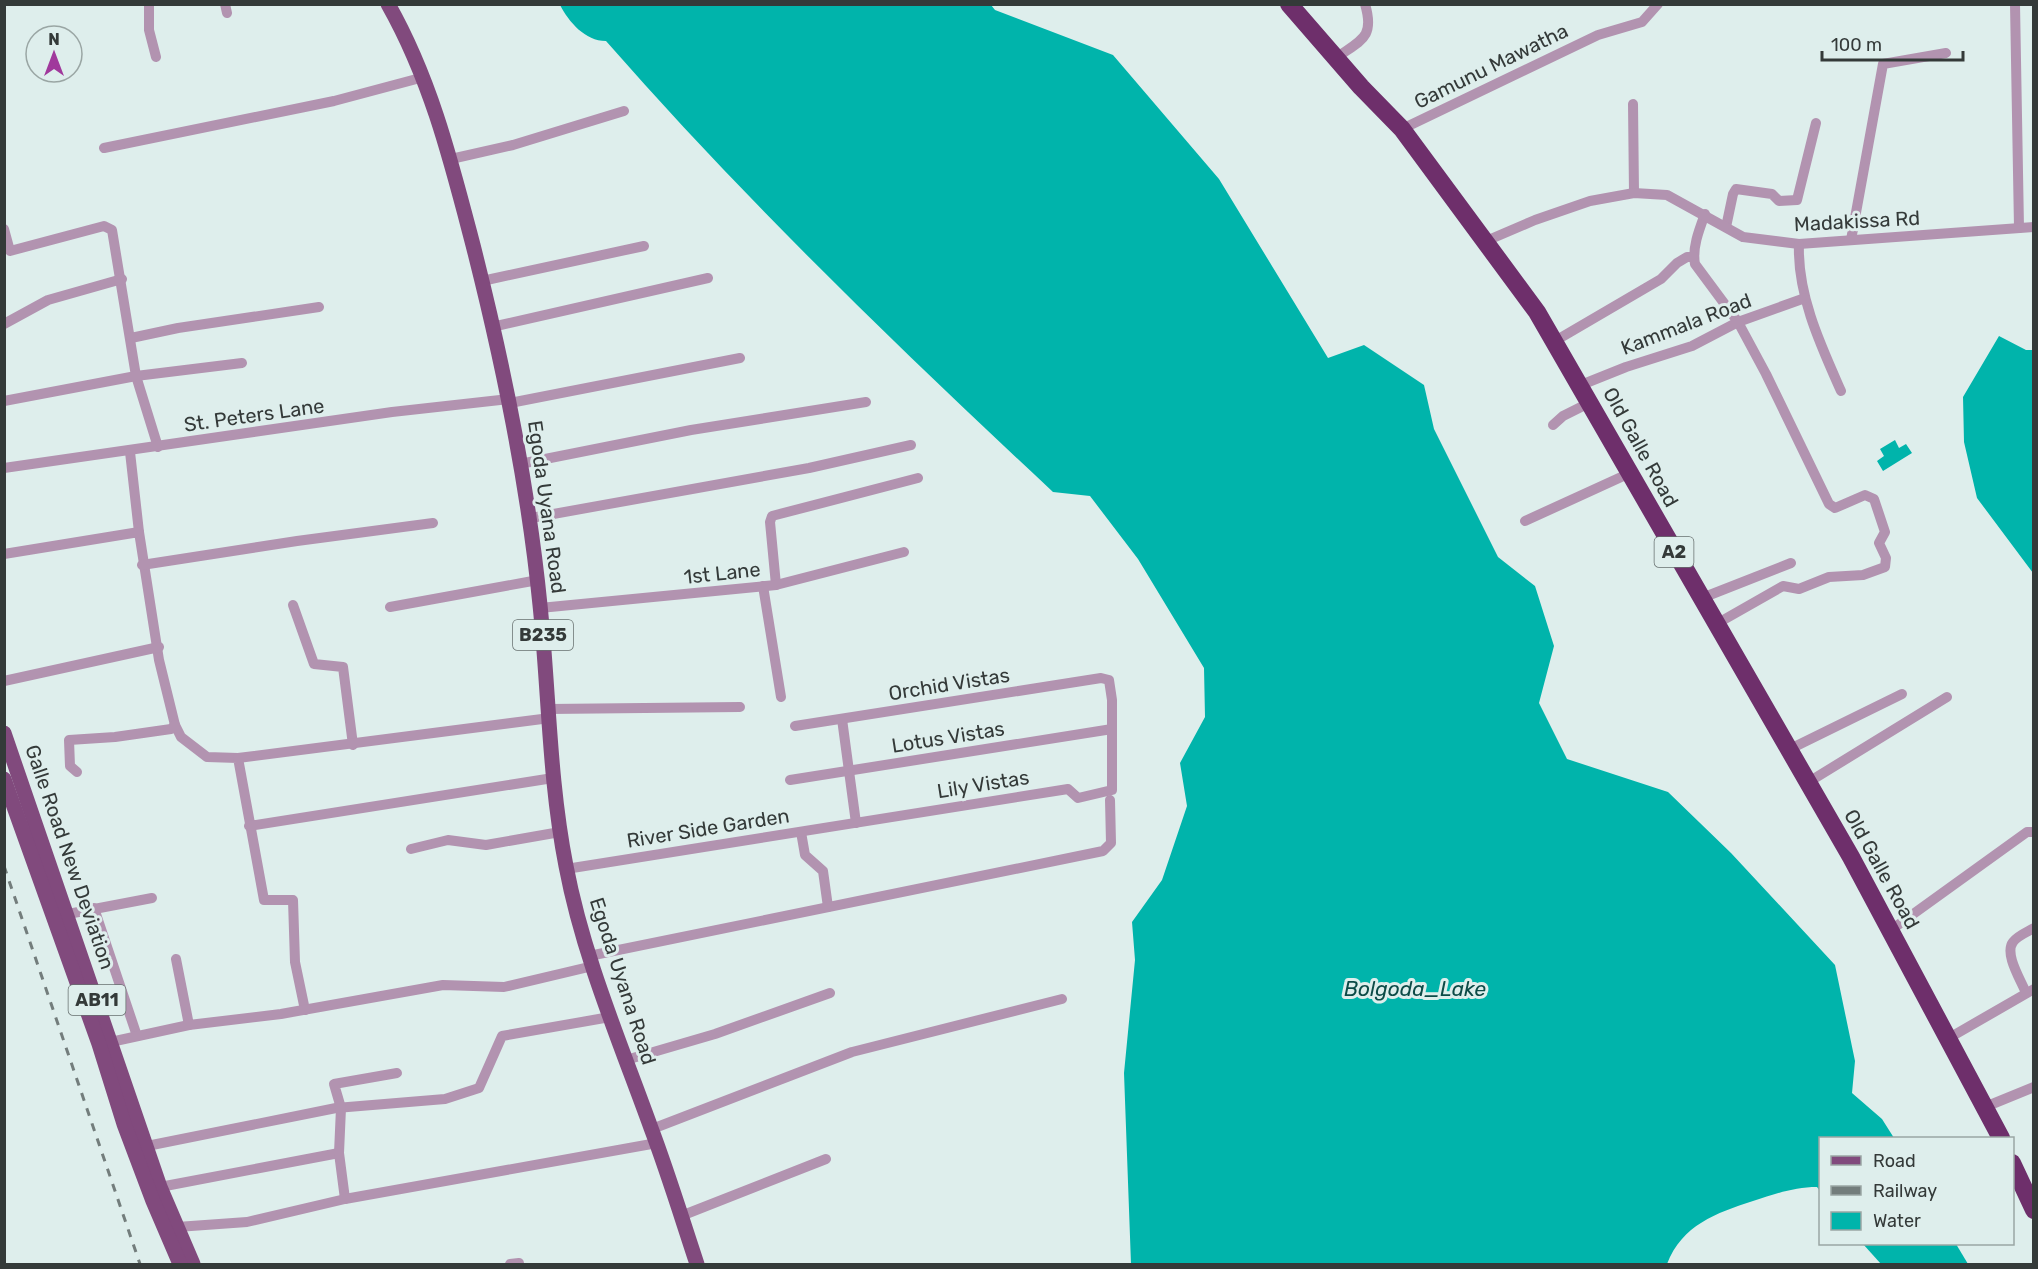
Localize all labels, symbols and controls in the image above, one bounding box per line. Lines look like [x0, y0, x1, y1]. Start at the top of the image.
street label: Gamunu Mawatha [1410, 18, 1572, 114]
north arrow [24, 24, 84, 84]
scale bar [1822, 24, 1963, 62]
text: N [48, 30, 60, 49]
text: 100 m [1831, 34, 1882, 56]
street label: Madakissa Rd [1793, 206, 1921, 236]
street label: Kammala Road [1617, 288, 1755, 360]
street label: Old Galle Road [1598, 383, 1684, 511]
street label: St. Peters Lane [182, 393, 326, 437]
street label: Egoda Uyana Road [523, 419, 571, 595]
road number: A2 [1654, 537, 1694, 567]
street label: 1st Lane [682, 557, 762, 589]
road number: B235 [513, 620, 573, 650]
street label: Orchid Vistas [887, 663, 1011, 705]
street label: Lotus Vistas [890, 716, 1006, 758]
street label: Galle Road New Deviation [20, 742, 120, 972]
street label: Lily Vistas [935, 765, 1031, 803]
street label: River Side Garden [625, 803, 791, 853]
street label: Old Galle Road [1839, 805, 1925, 933]
street label: Egoda Uyana Road [585, 894, 661, 1068]
water label: Bolgoda_Lake [1344, 976, 1486, 1001]
road number: AB11 [68, 985, 126, 1015]
legend [1819, 1137, 2014, 1245]
text: Road [1873, 1150, 1916, 1172]
text: Railway [1873, 1180, 1937, 1202]
text: Water [1873, 1210, 1921, 1232]

